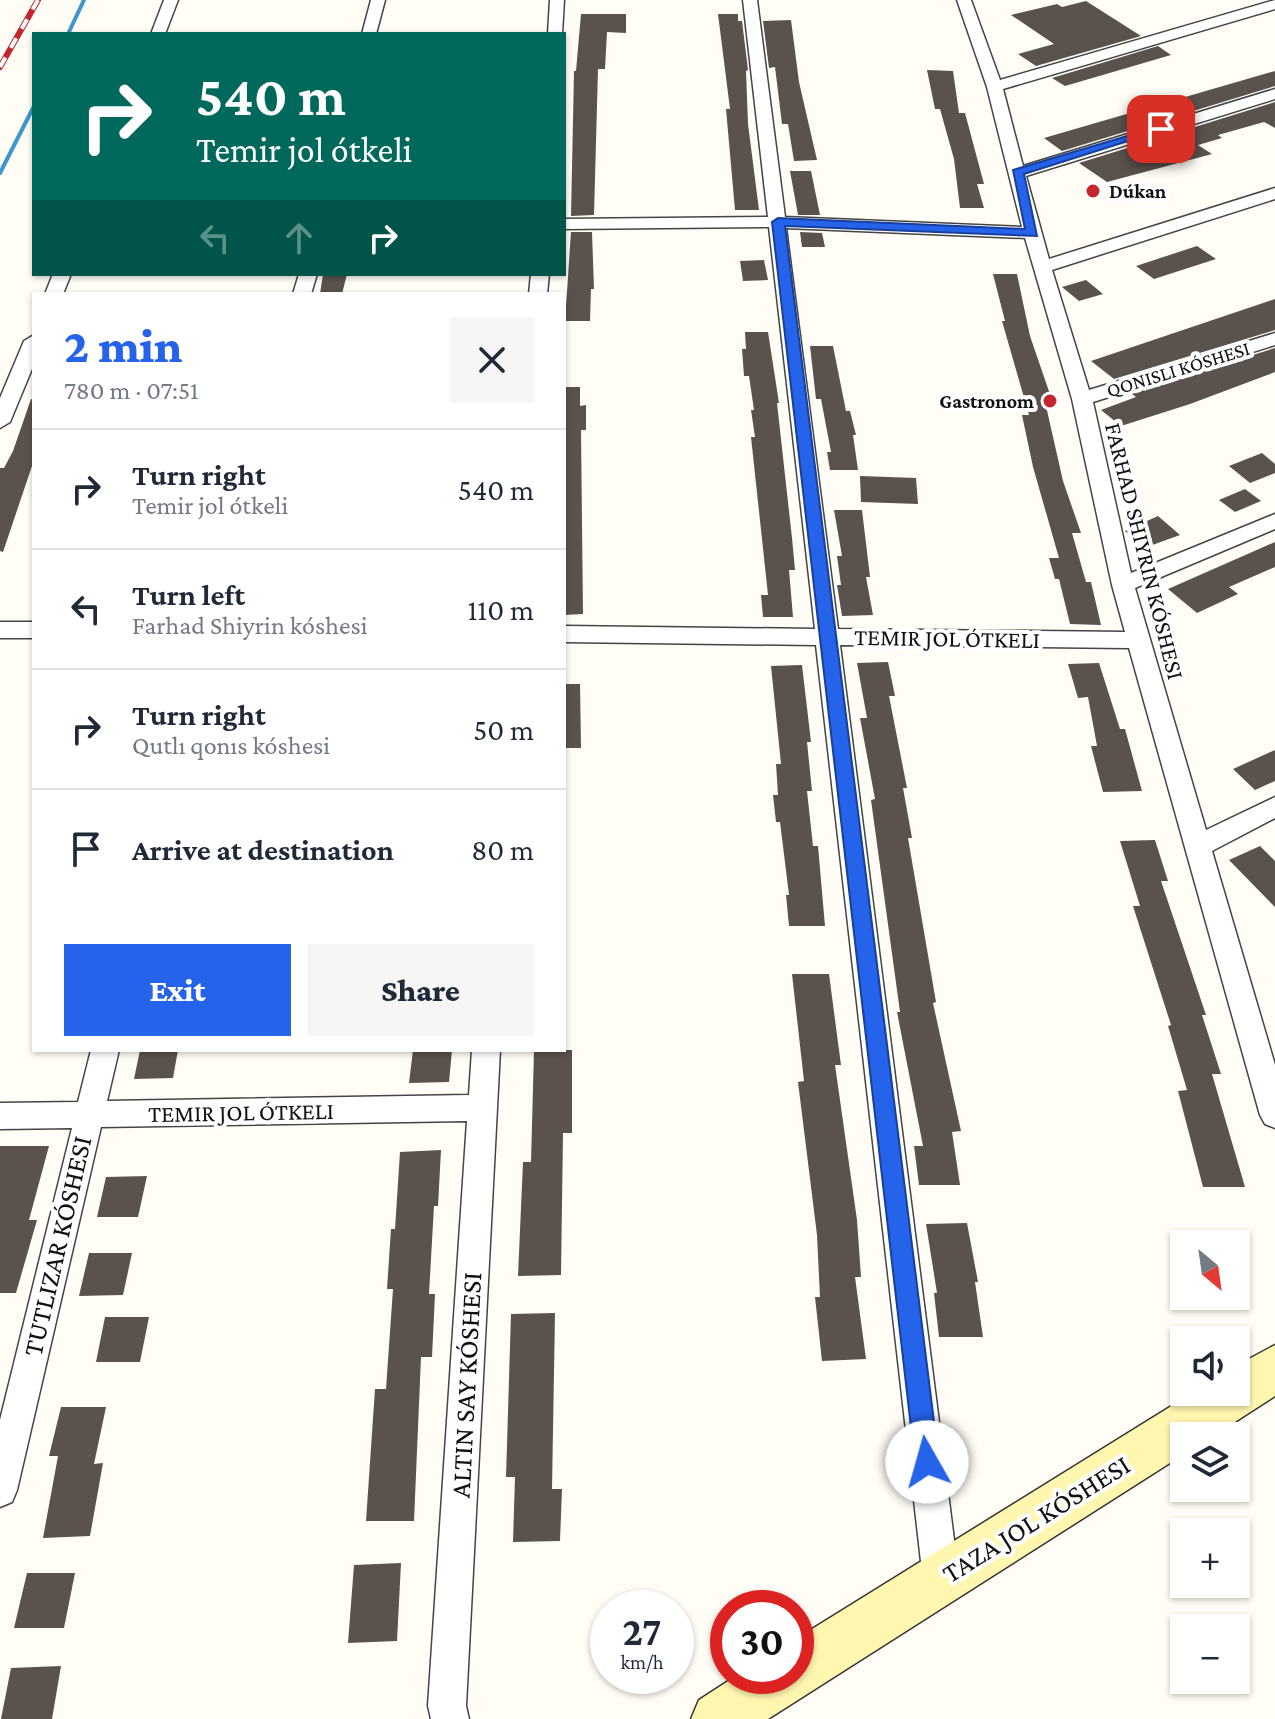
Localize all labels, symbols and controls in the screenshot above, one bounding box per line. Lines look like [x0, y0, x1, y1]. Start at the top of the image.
icon: right [64, 64, 168, 168]
text: 540 m [196, 65, 346, 127]
pin [1127, 95, 1195, 163]
icon: arrive [1139, 107, 1183, 151]
text: Temir jol ótkeli [196, 130, 412, 170]
place label: Dúkan [1109, 180, 1167, 202]
marker: Dúkan [1084, 182, 1102, 200]
icon: left [193, 216, 237, 260]
icon: ahead [277, 216, 321, 260]
icon: right [361, 216, 405, 260]
button: close [450, 318, 534, 402]
text: 2 min [64, 319, 183, 372]
street label: QONISLI KÓSHESI [1104, 337, 1252, 401]
text: 780 m · 07:51 [64, 376, 199, 405]
place label: Gastronom [939, 390, 1034, 412]
marker: Gastronom [1041, 392, 1059, 410]
street label: FARHAD SHIYRIN KÓSHESI [1100, 420, 1190, 682]
text: Turn right [132, 458, 266, 491]
icon: right [64, 467, 108, 511]
text: 540 m [458, 473, 534, 506]
text: Temir jol ótkeli [132, 491, 288, 520]
text: Turn left [132, 578, 245, 611]
icon: left [64, 587, 108, 631]
text: 110 m [467, 593, 534, 626]
text: Farhad Shiyrin kóshesi [132, 611, 368, 640]
street label: TEMIR JOL ÓTKELI [854, 623, 1040, 653]
text: Turn right [132, 698, 266, 731]
icon: right [64, 707, 108, 751]
text: 50 m [473, 713, 534, 746]
text: Qutlı qonıs kóshesi [132, 731, 330, 760]
icon: arrive [64, 827, 108, 871]
text: Arrive at destination [132, 833, 394, 866]
text: 80 m [471, 833, 534, 866]
button: Exit [64, 944, 291, 1036]
button: Share [307, 944, 534, 1036]
street label: TEMIR JOL ÓTKELI [148, 1097, 334, 1127]
street label: TUTLIZAR KÓSHESI [17, 1133, 97, 1359]
north arrow [1170, 1230, 1250, 1310]
map controls [1170, 1230, 1250, 1694]
street label: ALTIN SAY KÓSHESI [445, 1271, 487, 1499]
button: sound [1170, 1326, 1250, 1406]
position arrow [885, 1420, 969, 1504]
button: layers [1170, 1422, 1250, 1502]
street label: TAZA JOL KÓSHESI [937, 1449, 1135, 1589]
button: + [1170, 1518, 1250, 1598]
speed limit sign: 30 [710, 1590, 814, 1694]
text: 27 [623, 1609, 661, 1654]
button: − [1170, 1614, 1250, 1694]
text: km/h [620, 1651, 664, 1673]

